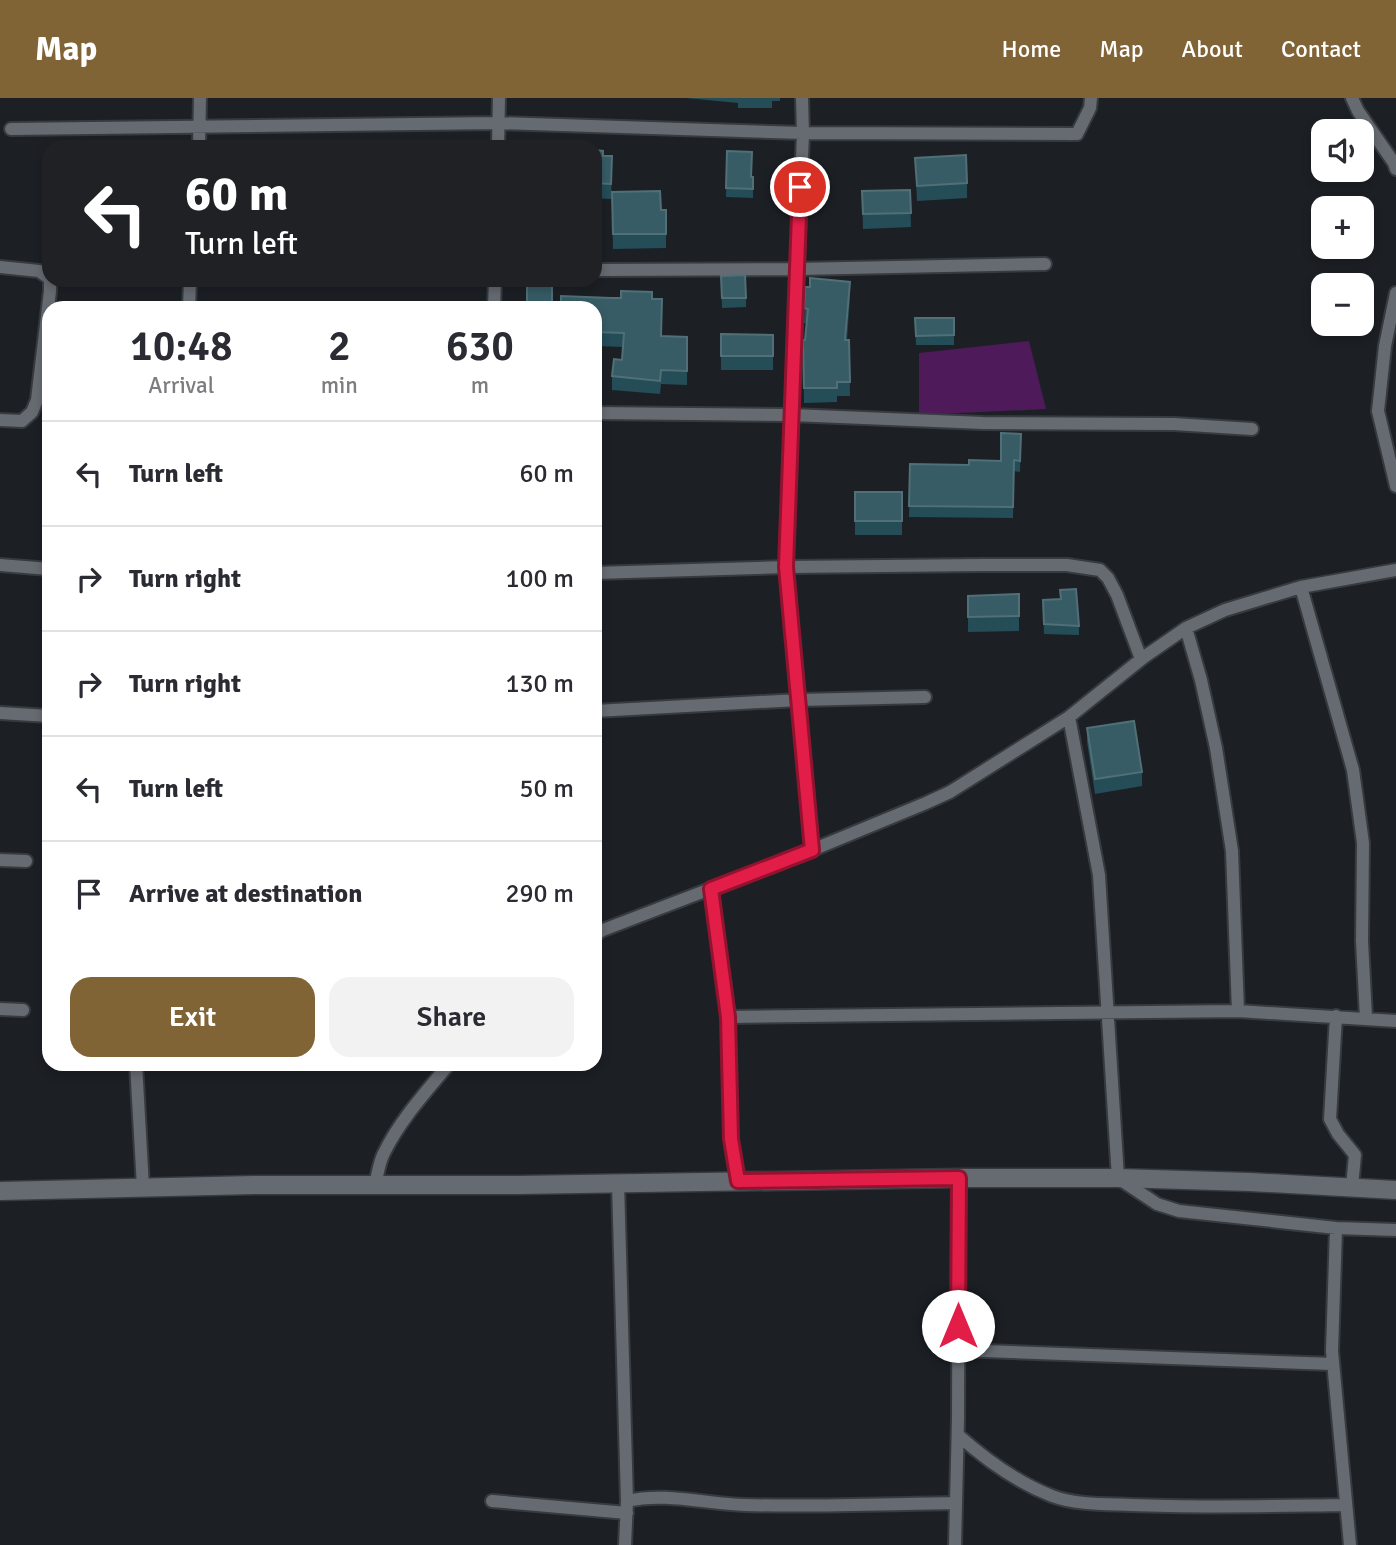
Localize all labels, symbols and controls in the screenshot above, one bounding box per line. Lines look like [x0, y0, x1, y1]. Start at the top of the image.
text: Map [35, 29, 97, 70]
text: Home [1001, 34, 1061, 64]
text: Map [1099, 34, 1144, 64]
text: About [1182, 34, 1243, 64]
text: Contact [1281, 34, 1361, 64]
map controls [1311, 119, 1374, 336]
button: sound [1311, 119, 1374, 182]
pin [770, 157, 830, 217]
text: 60 m [185, 164, 288, 224]
icon: left [70, 168, 161, 259]
icon: arrive [781, 168, 819, 206]
button: + [1311, 196, 1374, 259]
text: Turn left [185, 224, 298, 263]
button: − [1311, 273, 1374, 336]
text: 10:48 [130, 321, 233, 372]
text: 2 [328, 321, 351, 372]
text: 630 [446, 321, 514, 372]
text: Arrival [148, 371, 214, 400]
text: min [321, 371, 358, 400]
text: m [471, 371, 489, 400]
icon: left [70, 455, 108, 493]
text: Turn left [129, 458, 223, 490]
text: 60 m [519, 458, 574, 490]
icon: right [70, 560, 108, 598]
text: Turn right [129, 563, 241, 595]
text: 100 m [505, 563, 574, 595]
icon: right [70, 665, 108, 703]
text: Turn right [129, 668, 241, 700]
text: 130 m [505, 668, 574, 700]
icon: left [70, 770, 108, 808]
text: Turn left [129, 773, 223, 805]
text: 50 m [519, 773, 574, 805]
icon: arrive [70, 875, 108, 913]
text: Arrive at destination [129, 878, 362, 910]
text: 290 m [505, 878, 574, 910]
button: Exit [70, 977, 315, 1057]
button: Share [329, 977, 574, 1057]
position arrow [921, 1289, 995, 1363]

